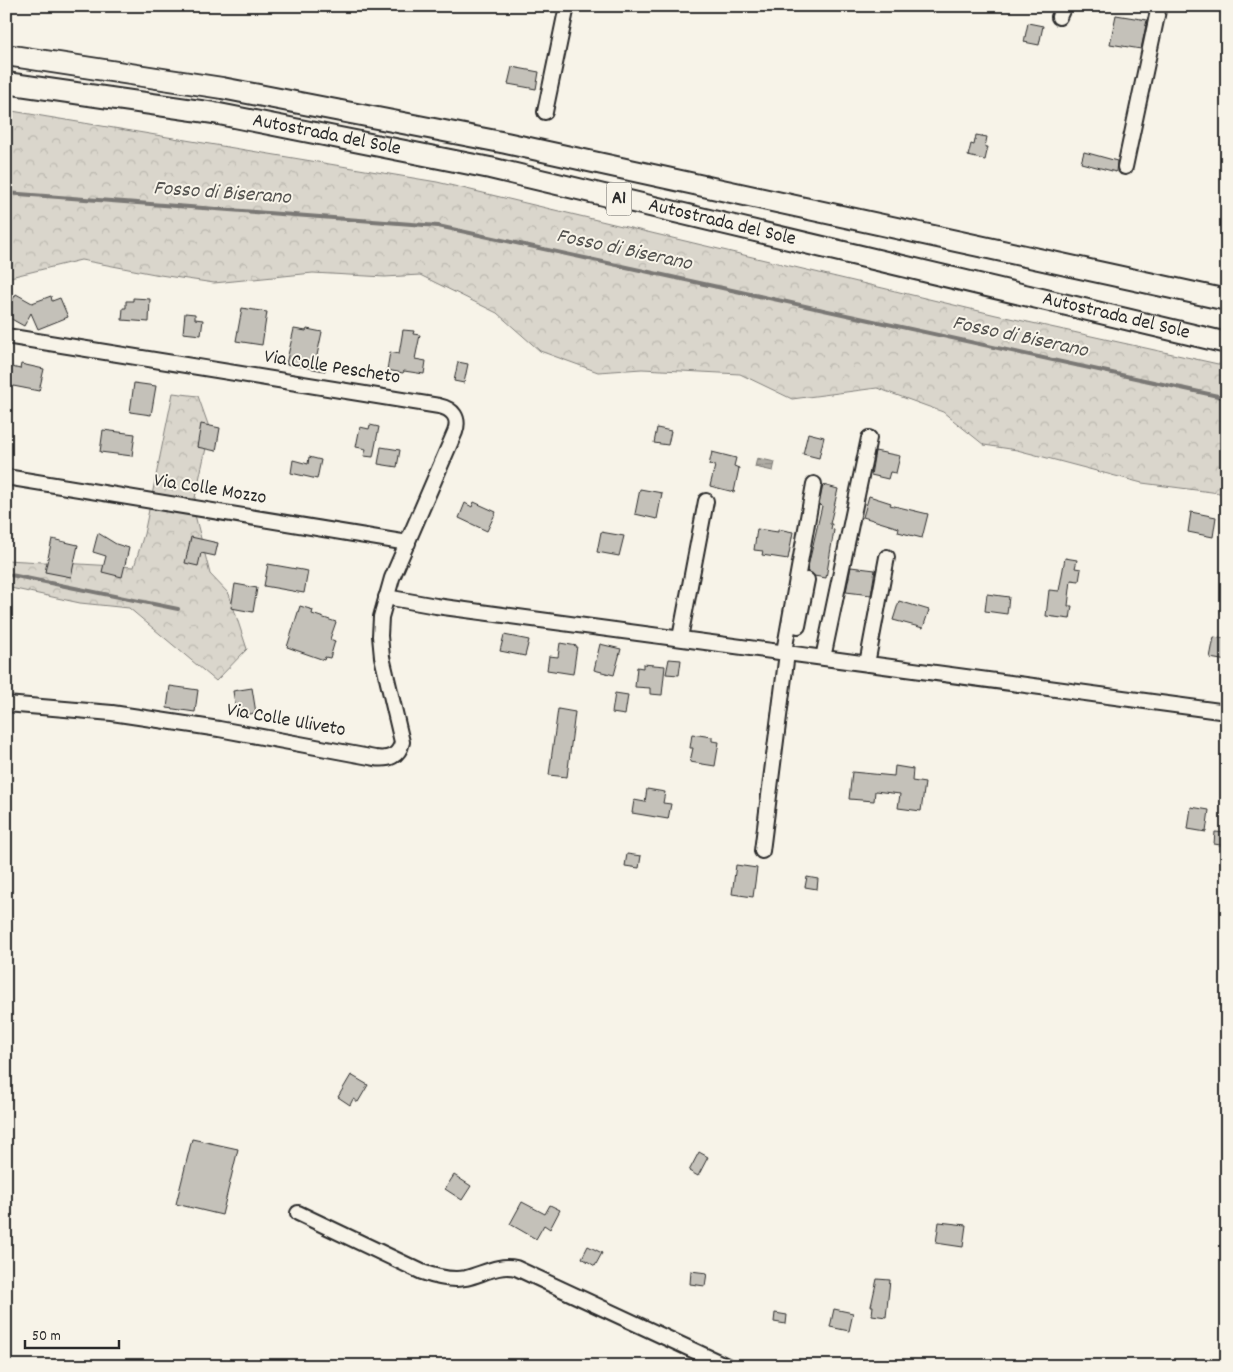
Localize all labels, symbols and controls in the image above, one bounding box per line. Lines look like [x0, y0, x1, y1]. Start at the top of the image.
street label: Autostrada del Sole [250, 107, 403, 164]
water label: Fosso di Biserano [152, 174, 293, 214]
road number: A1 [606, 182, 632, 215]
street label: Autostrada del Sole [645, 192, 799, 254]
water label: Fosso di Biserano [554, 222, 696, 280]
street label: Autostrada del Sole [1039, 286, 1193, 348]
water label: Fosso di Biserano [950, 309, 1092, 367]
street label: Via Colle Pescheto [262, 343, 402, 393]
street label: Via Colle Mozzo [152, 467, 268, 513]
street label: Via Colle Uliveto [224, 697, 348, 745]
scale bar [25, 1317, 119, 1349]
text: 50 m [32, 1326, 61, 1348]

